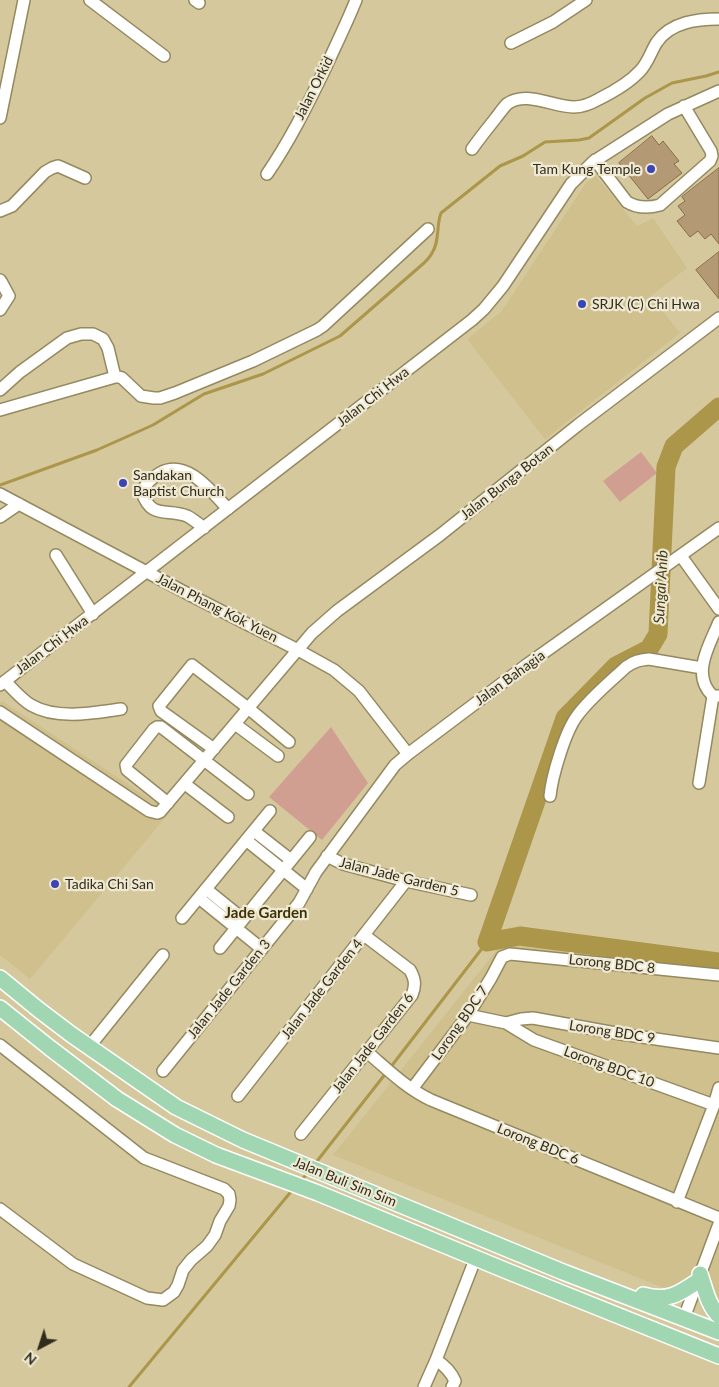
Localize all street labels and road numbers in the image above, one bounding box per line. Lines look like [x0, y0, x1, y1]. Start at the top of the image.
street label: Jalan Orkid [291, 54, 337, 122]
street label: Jalan Chi Hwa [334, 364, 412, 430]
street label: Jalan Bunga Botan [457, 441, 557, 523]
street label: Jalan Phang Kok Yuen [153, 570, 281, 646]
street label: Jalan Chi Hwa [12, 612, 92, 678]
street label: Jalan Bahagia [472, 647, 548, 709]
street label: Jalan Jade Garden 5 [338, 854, 460, 900]
street label: Jalan Jade Garden 3 [184, 936, 274, 1042]
street label: Jalan Jade Garden 4 [278, 936, 366, 1042]
street label: Lorong BDC 8 [568, 951, 656, 977]
street label: Lorong BDC 7 [428, 983, 492, 1063]
street label: Jalan Jade Garden 6 [329, 990, 417, 1096]
street label: Lorong BDC 9 [568, 1017, 656, 1047]
street label: Lorong BDC 10 [562, 1043, 656, 1091]
street label: Lorong BDC 6 [495, 1120, 581, 1168]
street label: Jalan Buli Sim Sim [291, 1154, 399, 1210]

